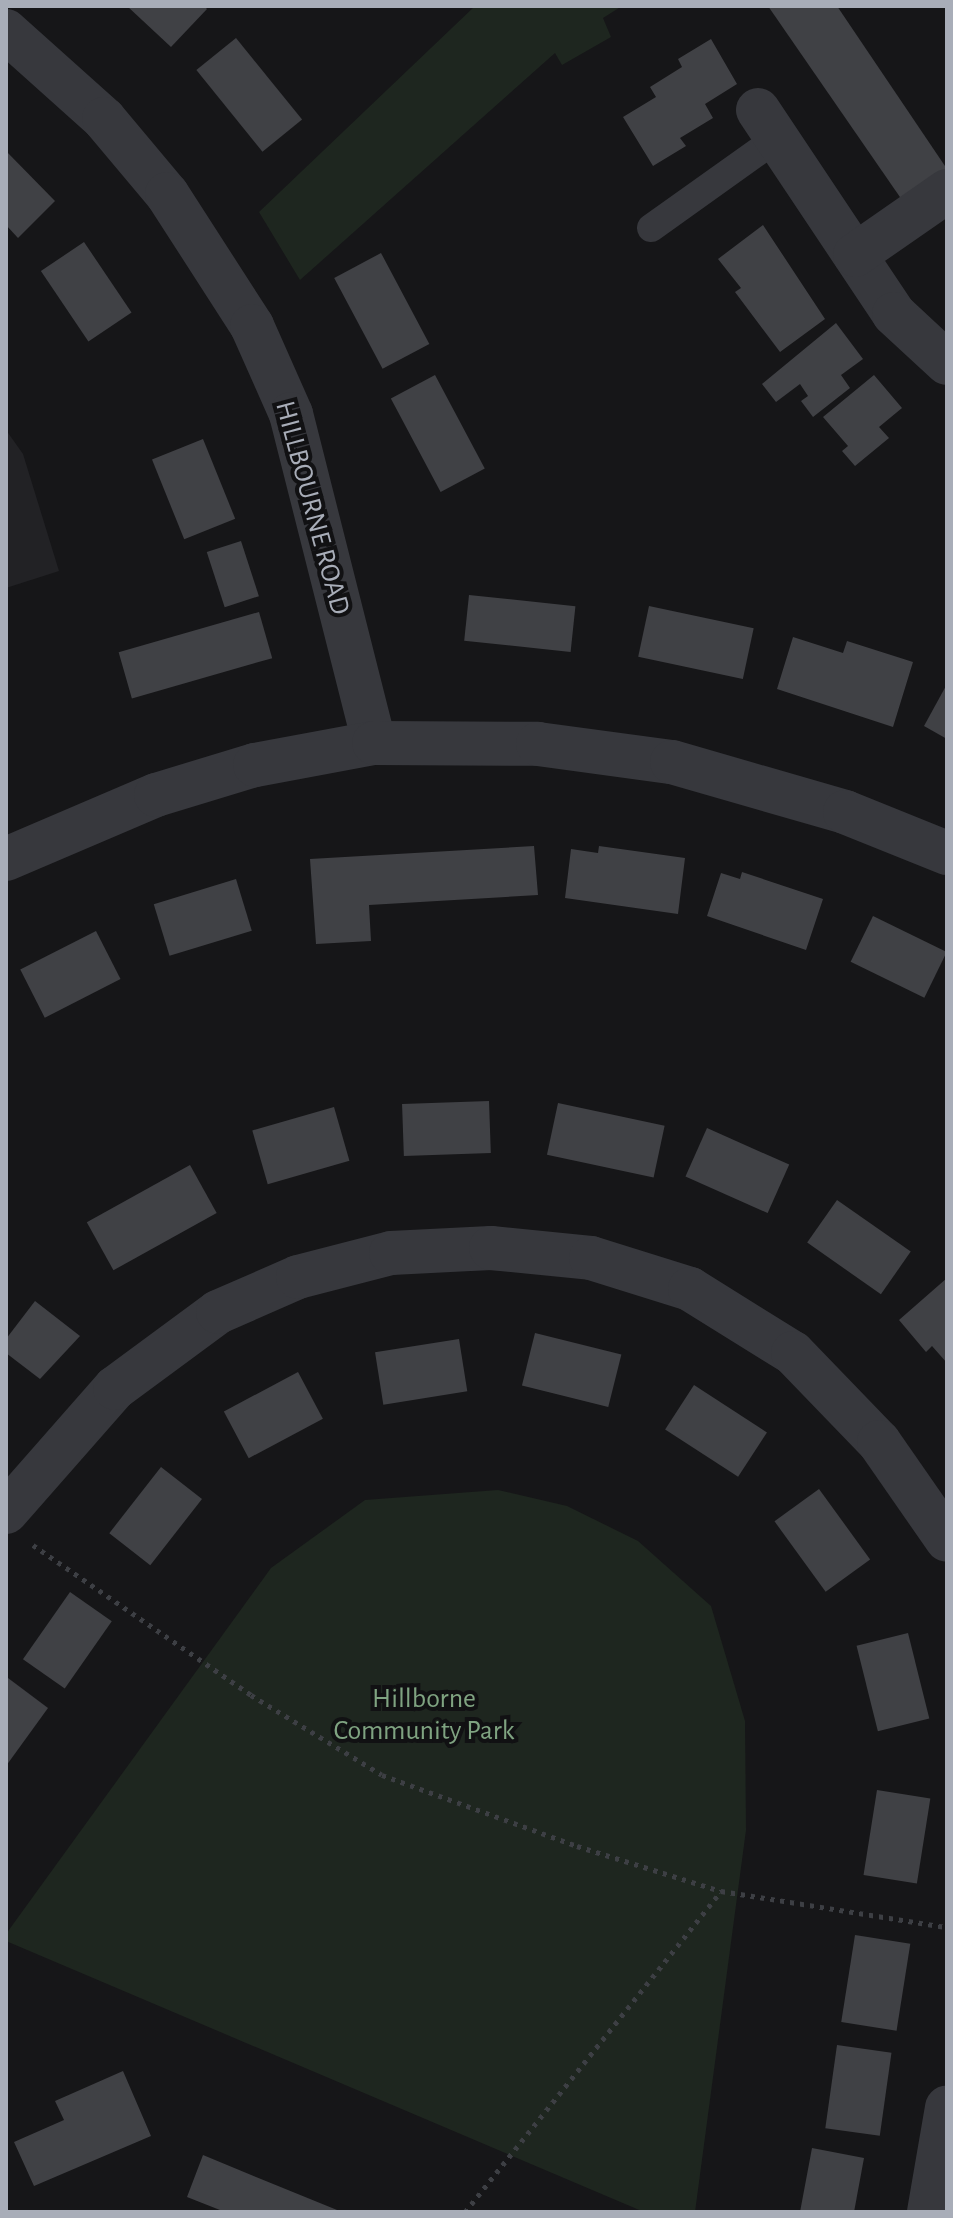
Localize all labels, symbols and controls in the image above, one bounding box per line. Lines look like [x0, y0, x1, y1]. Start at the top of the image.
street label: HILLBOURNE ROAD [267, 397, 357, 619]
park label: Hillborne Community Park [333, 1682, 515, 1748]

